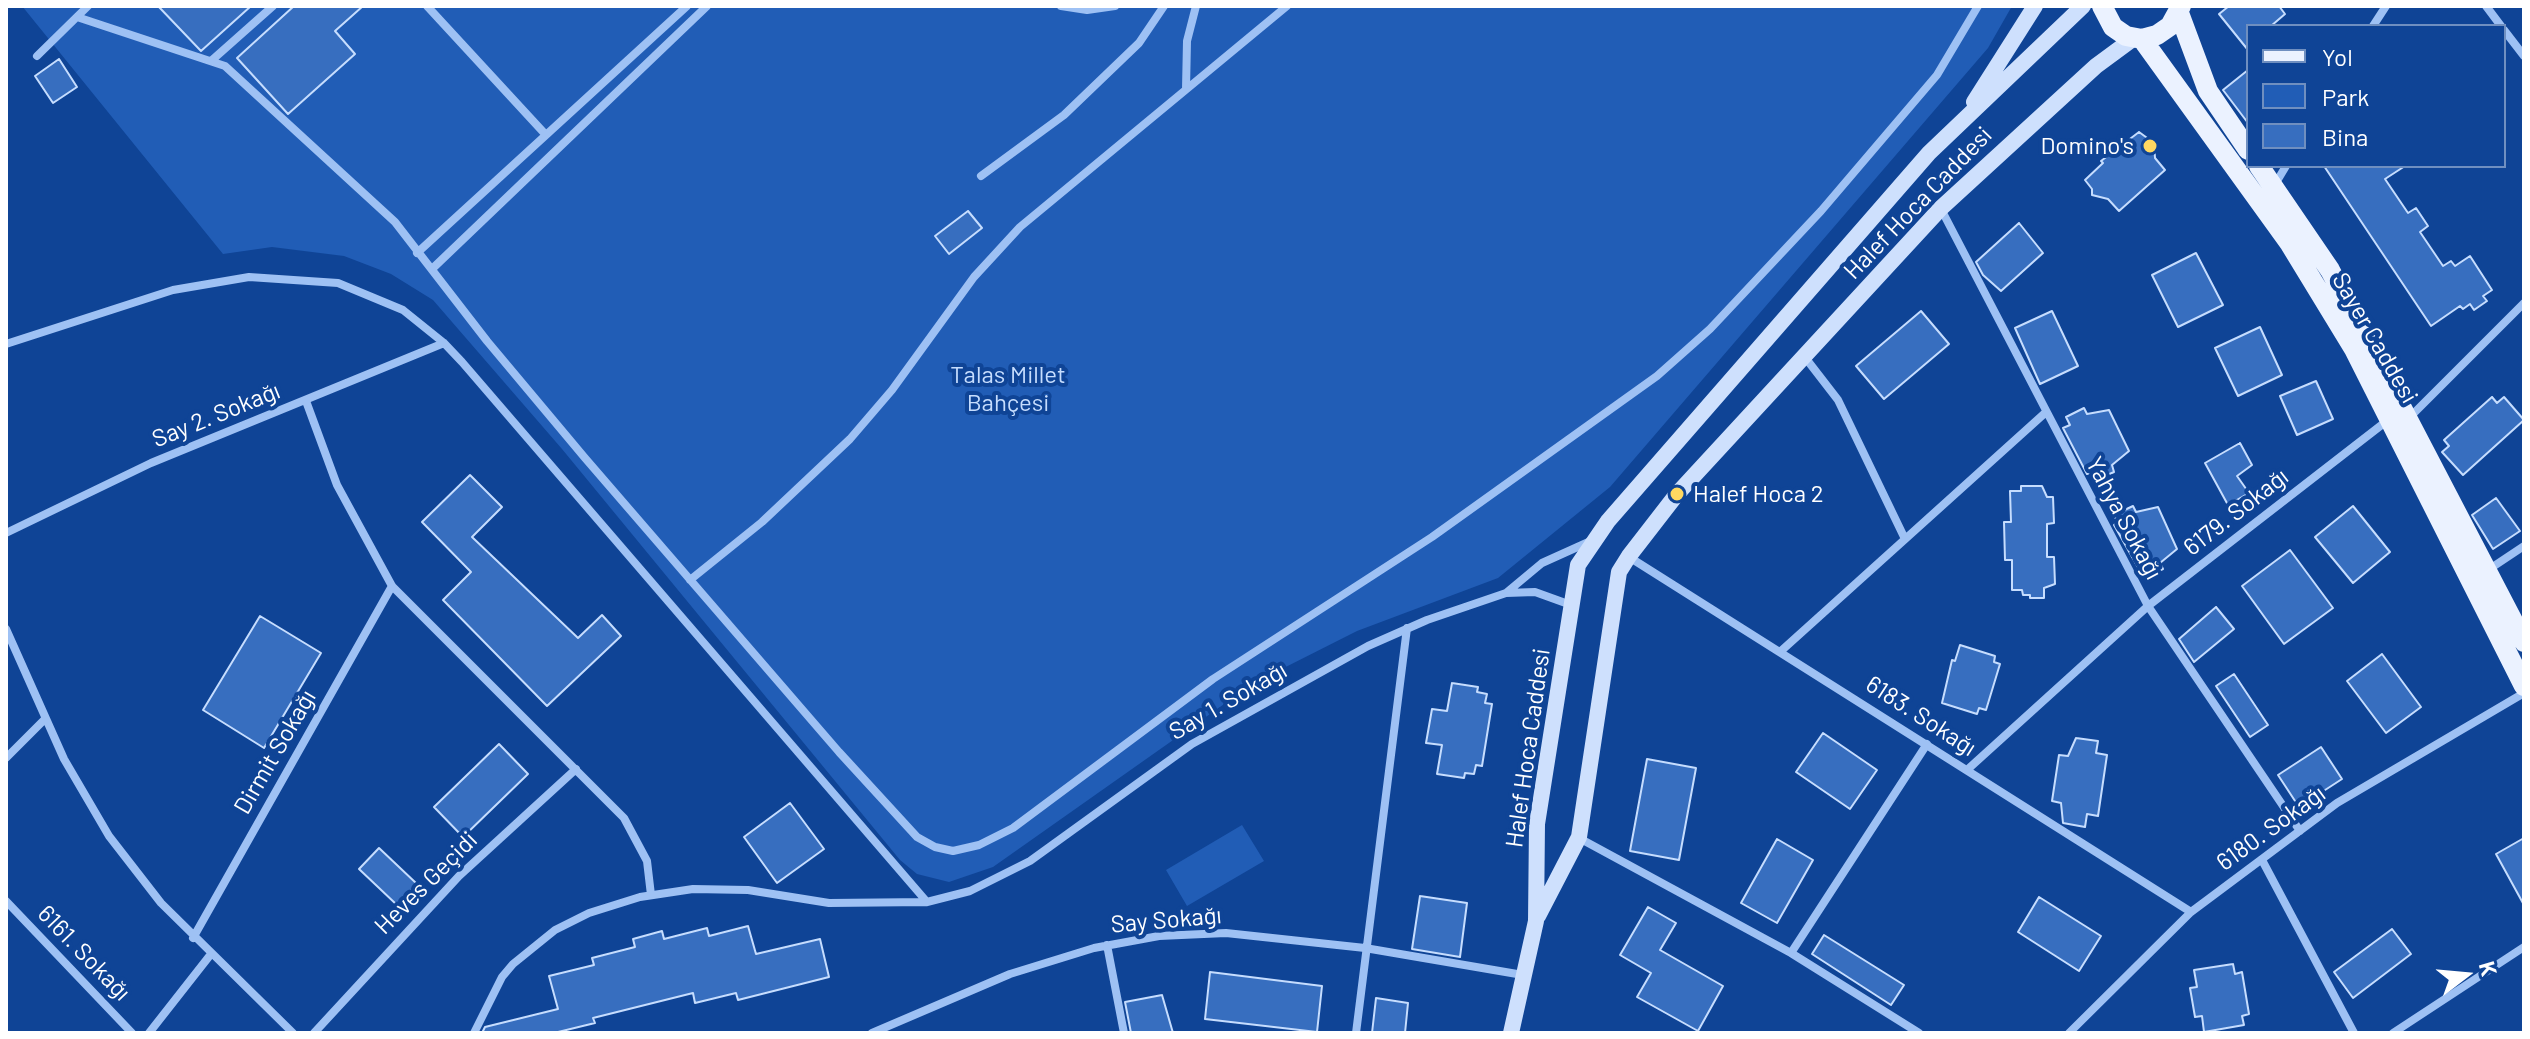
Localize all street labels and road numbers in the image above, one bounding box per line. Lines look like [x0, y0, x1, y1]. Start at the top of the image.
street label: Halef Hoca Caddesi [1838, 121, 1998, 285]
street label: Sayer Caddesi [2326, 268, 2424, 408]
street label: Say 2. Sokağı [148, 376, 284, 454]
street label: Yahya Sokağı [2080, 452, 2168, 584]
street label: 6179. Sokağı [2178, 462, 2294, 562]
street label: Halef Hoca Caddesi [1500, 647, 1556, 849]
street label: Say 1. Sokağı [1164, 656, 1292, 746]
street label: 6183. Sokağı [1860, 670, 1982, 762]
street label: Dirmit Sokağı [228, 685, 322, 819]
street label: 6180. Sokağı [2211, 779, 2331, 877]
street label: Heves Geçidi [369, 826, 483, 940]
street label: 6161. Sokağı [32, 899, 136, 1007]
street label: Say Sokağı [1109, 901, 1223, 939]

